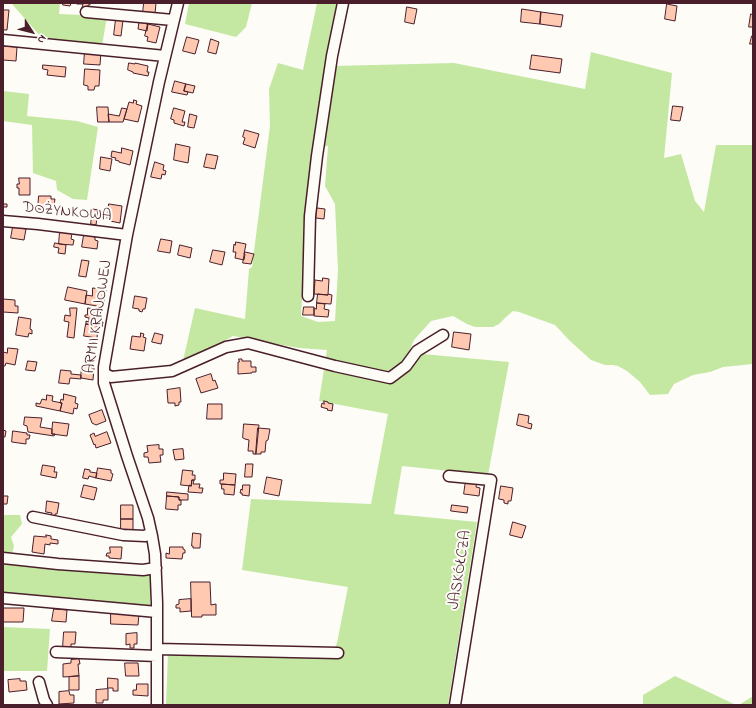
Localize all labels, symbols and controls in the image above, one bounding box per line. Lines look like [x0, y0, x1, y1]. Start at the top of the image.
north arrow [12, 12, 52, 52]
text: N [33, 31, 50, 47]
street label: DOŻYNKOWA [22, 199, 112, 227]
street label: ARMII KRAJOWEJ [81, 259, 117, 375]
street label: JASKÓŁCZA [445, 529, 477, 611]

